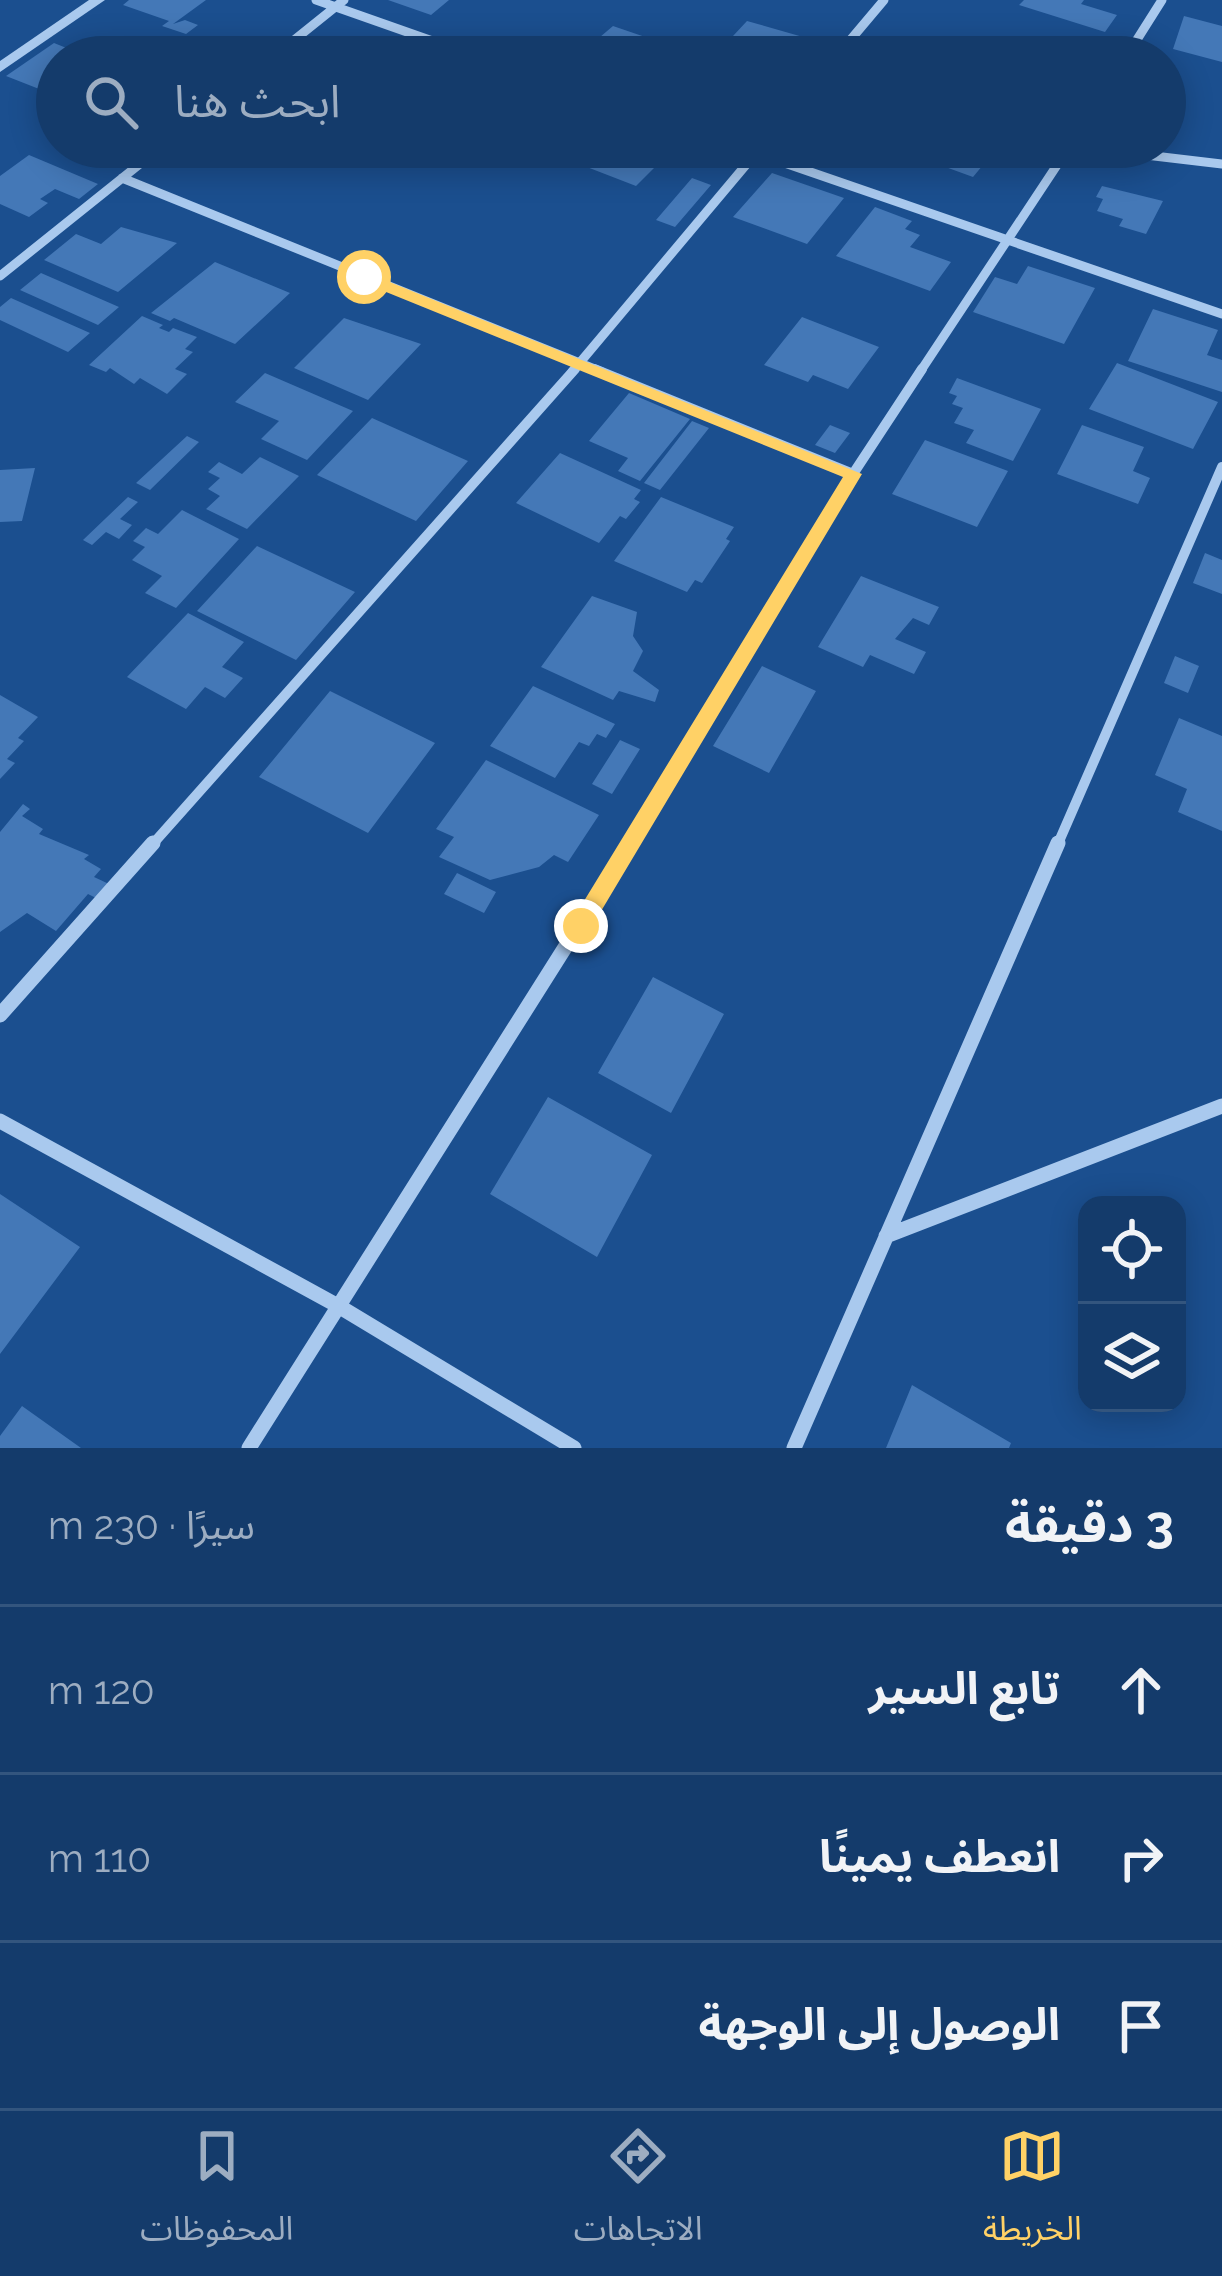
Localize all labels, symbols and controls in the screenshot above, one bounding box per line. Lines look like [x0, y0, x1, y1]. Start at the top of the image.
search box [36, 36, 1186, 168]
icon: search [78, 69, 144, 135]
text: ابحث هنا [174, 75, 341, 128]
route start [337, 250, 391, 304]
route end [554, 899, 608, 953]
map controls [1078, 1196, 1186, 1412]
button: locate [1078, 1196, 1186, 1304]
button: layers [1078, 1304, 1186, 1412]
text: 3 دقيقة [1005, 1494, 1174, 1554]
text: سيرًا · 230 m [48, 1502, 255, 1548]
icon: ahead [1108, 1657, 1174, 1723]
text: تابع السير [869, 1662, 1060, 1715]
text: 120 m [48, 1667, 155, 1713]
icon: right [1108, 1825, 1174, 1891]
text: انعطف يمينًا [819, 1830, 1060, 1883]
text: 110 m [48, 1835, 151, 1881]
icon: arrive [1108, 1993, 1174, 2059]
text: الوصول إلى الوجهة [699, 1998, 1060, 2051]
tab: المحفوظات [140, 2123, 293, 2264]
tab: الاتجاهات [574, 2123, 703, 2264]
tab: الخريطة [983, 2123, 1082, 2264]

